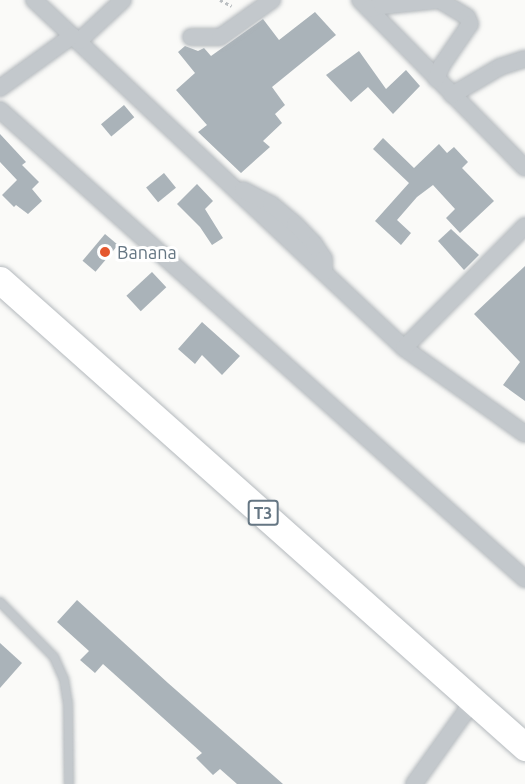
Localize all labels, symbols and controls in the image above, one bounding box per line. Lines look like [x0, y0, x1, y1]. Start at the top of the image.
place label: Banana [117, 241, 177, 263]
marker: Banana [98, 245, 112, 259]
road number: T3 [246, 500, 280, 526]

